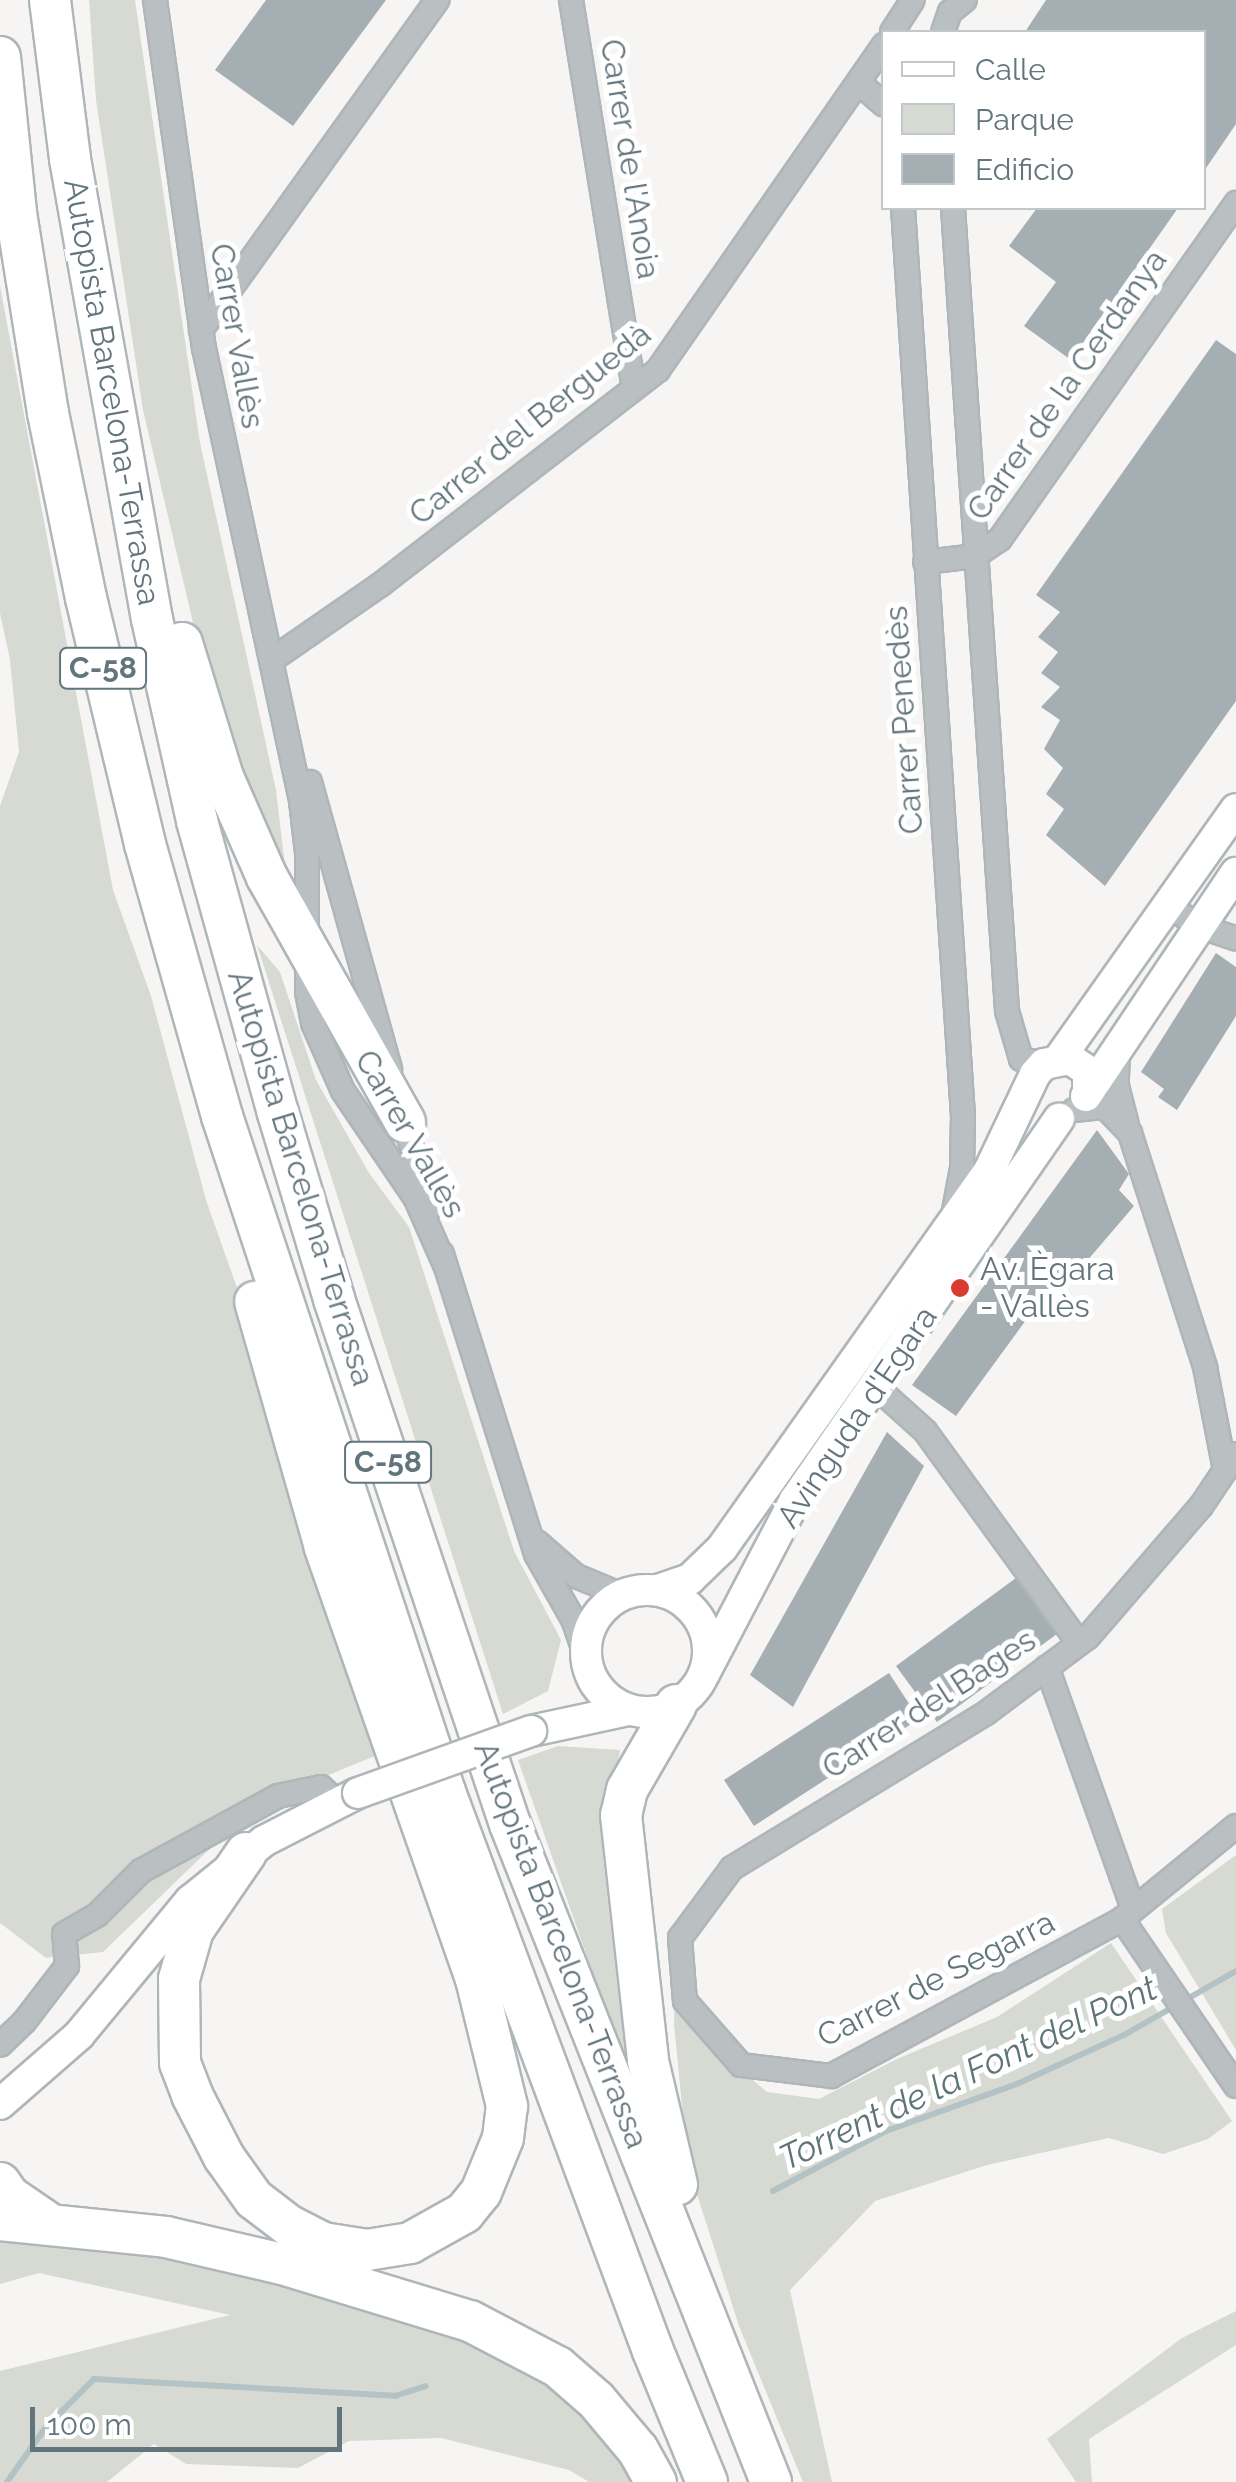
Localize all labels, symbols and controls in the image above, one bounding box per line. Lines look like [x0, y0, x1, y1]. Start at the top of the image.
legend [881, 30, 1206, 210]
street label: Carrer de l'Anoia [592, 36, 668, 282]
text: Calle [975, 52, 1046, 87]
text: Parque [975, 102, 1074, 137]
text: Edificio [975, 152, 1074, 187]
street label: Autopista Barcelona-Terrassa [56, 176, 168, 608]
street label: Carrer Vallès [202, 240, 272, 432]
street label: Carrer de la Cerdanya [959, 242, 1175, 528]
street label: Carrer del Berguedà [401, 314, 659, 534]
street label: Carrer Penedès [877, 604, 931, 836]
road number: C-58 [58, 643, 148, 693]
street label: Autopista Barcelona-Terrassa [219, 966, 383, 1390]
street label: Carrer Vallès [346, 1043, 474, 1225]
place label: Av. Ègara - Vallès [980, 1251, 1114, 1326]
marker: Av. Ègara - Vallès [949, 1277, 971, 1299]
street label: Avinguda d'Egara [769, 1299, 945, 1535]
road number: C-58 [343, 1437, 433, 1487]
street label: Carrer del Bages [815, 1620, 1043, 1788]
street label: Autopista Barcelona-Terrassa [466, 1736, 656, 2154]
street label: Carrer de Segarra [811, 1903, 1061, 2055]
water label: Torrent de la Font del Pont [772, 1967, 1164, 2179]
scale bar [35, 2387, 348, 2449]
text: 100 m [47, 2407, 132, 2442]

